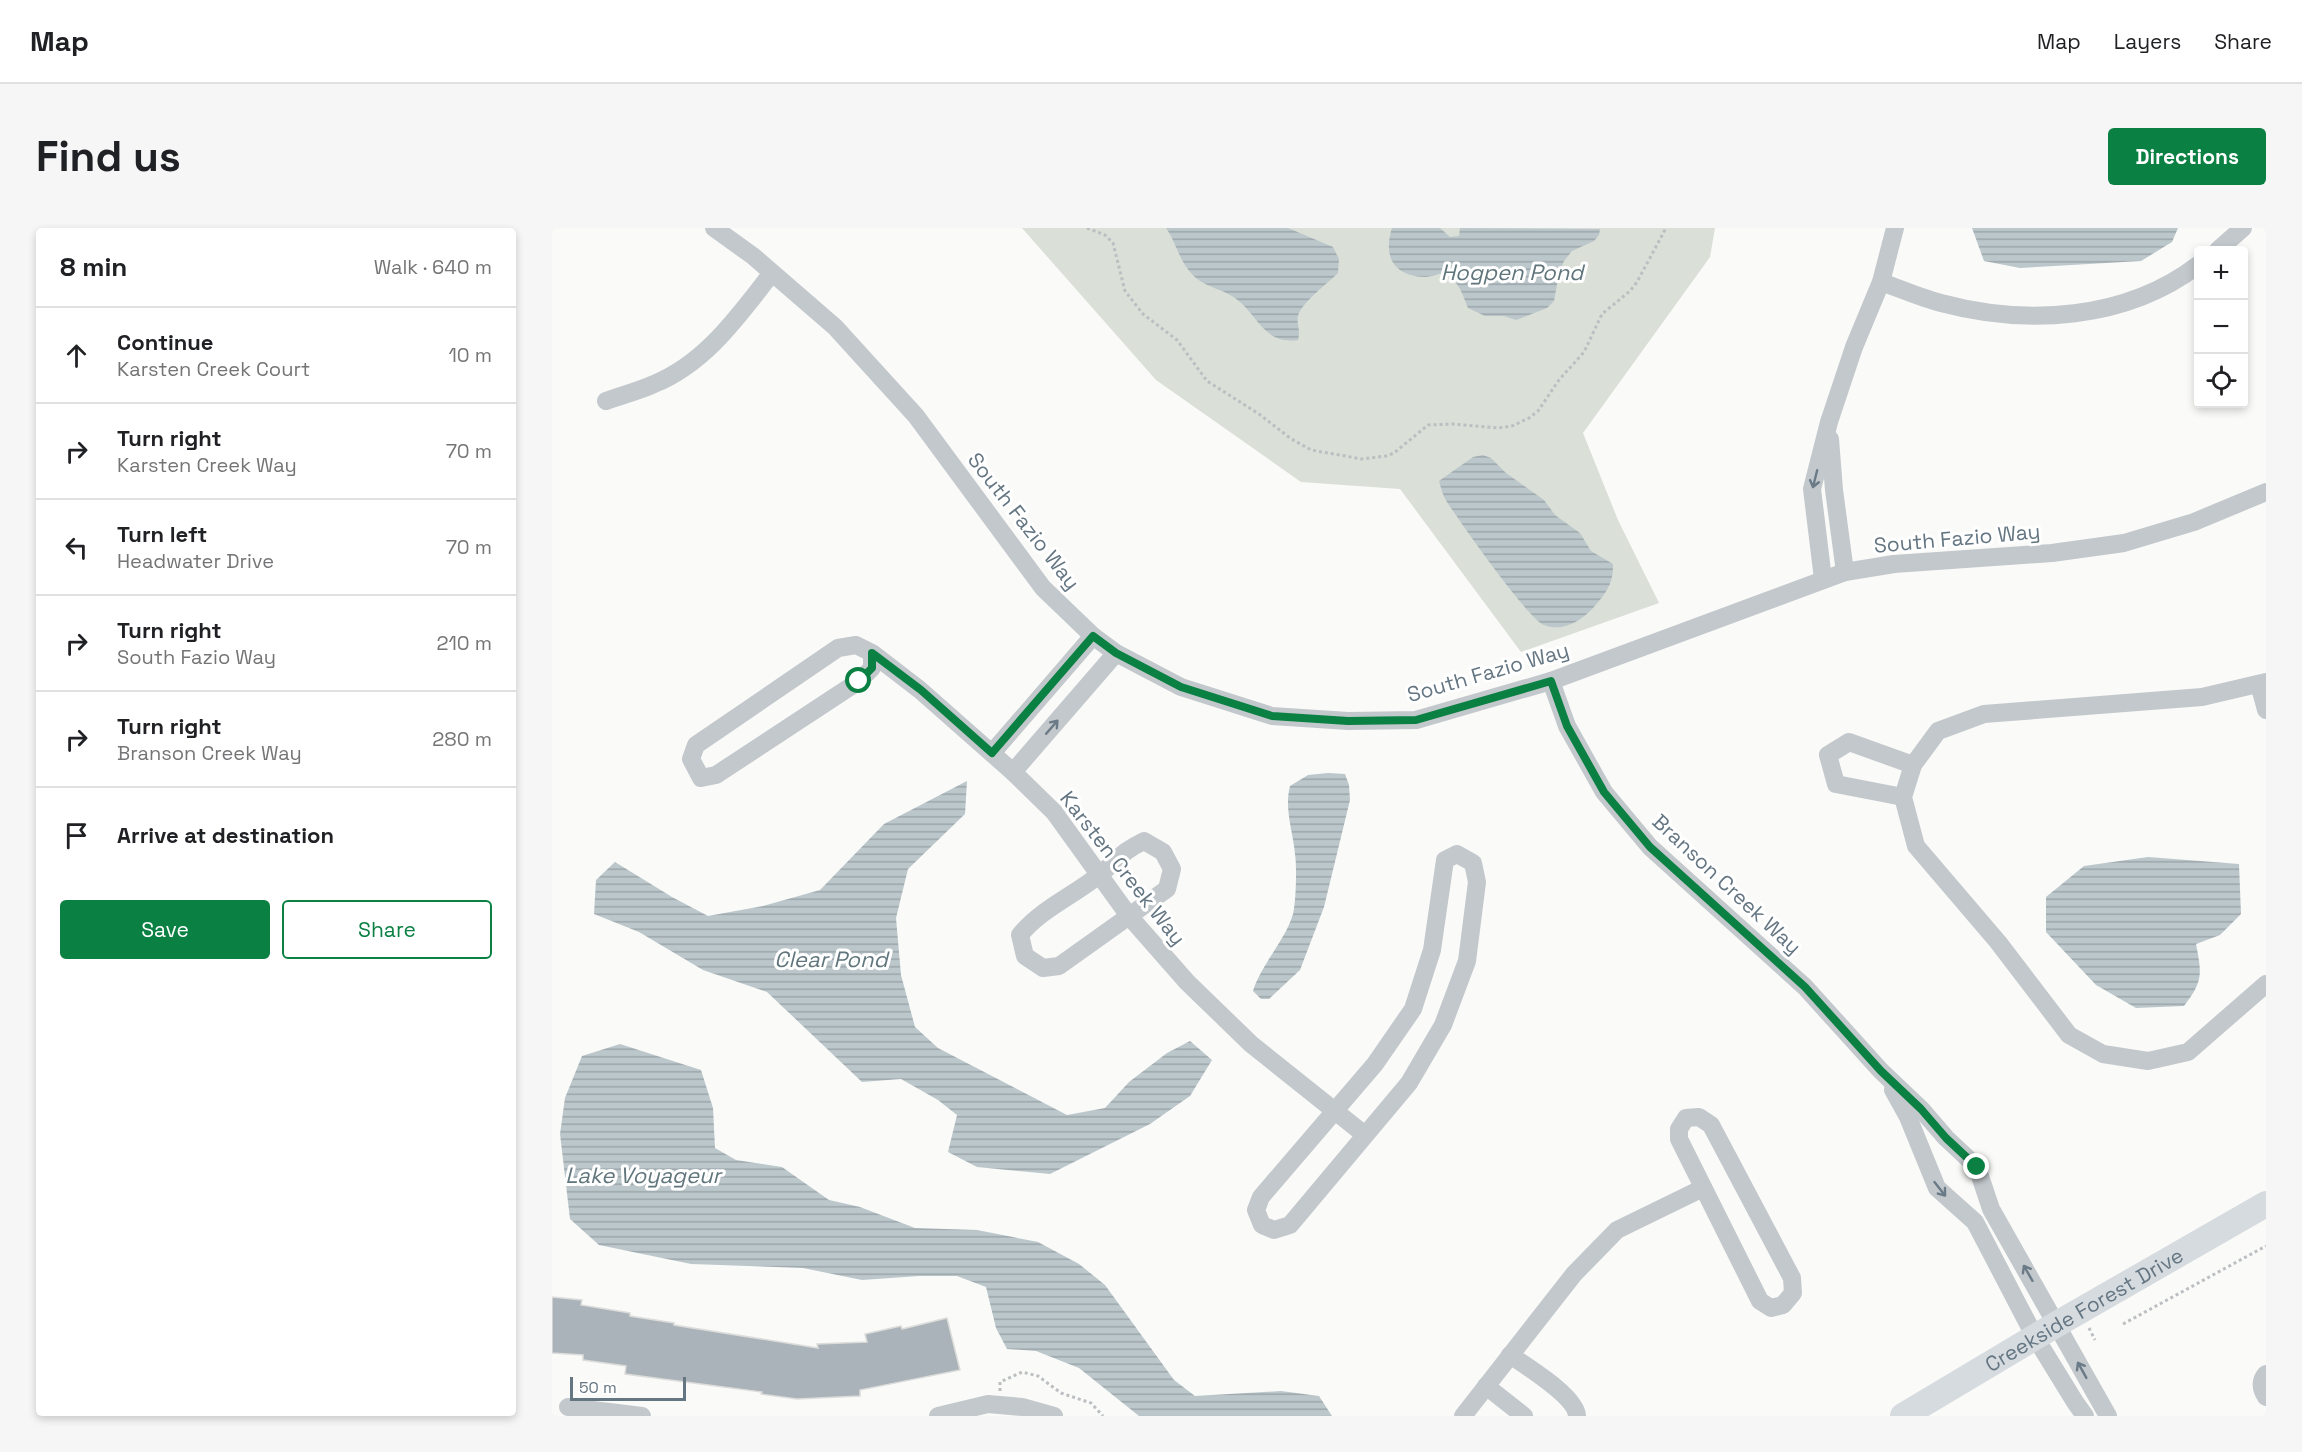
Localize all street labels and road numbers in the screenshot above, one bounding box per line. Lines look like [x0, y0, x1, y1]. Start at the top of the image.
street label: South Fazio Way [962, 447, 1086, 595]
street label: South Fazio Way [1873, 517, 2041, 559]
street label: South Fazio Way [1404, 636, 1572, 708]
street label: Karsten Creek Way [1054, 785, 1192, 951]
street label: Branson Creek Way [1647, 808, 1807, 960]
street label: Creekside Forest Drive [1980, 1241, 2188, 1378]

